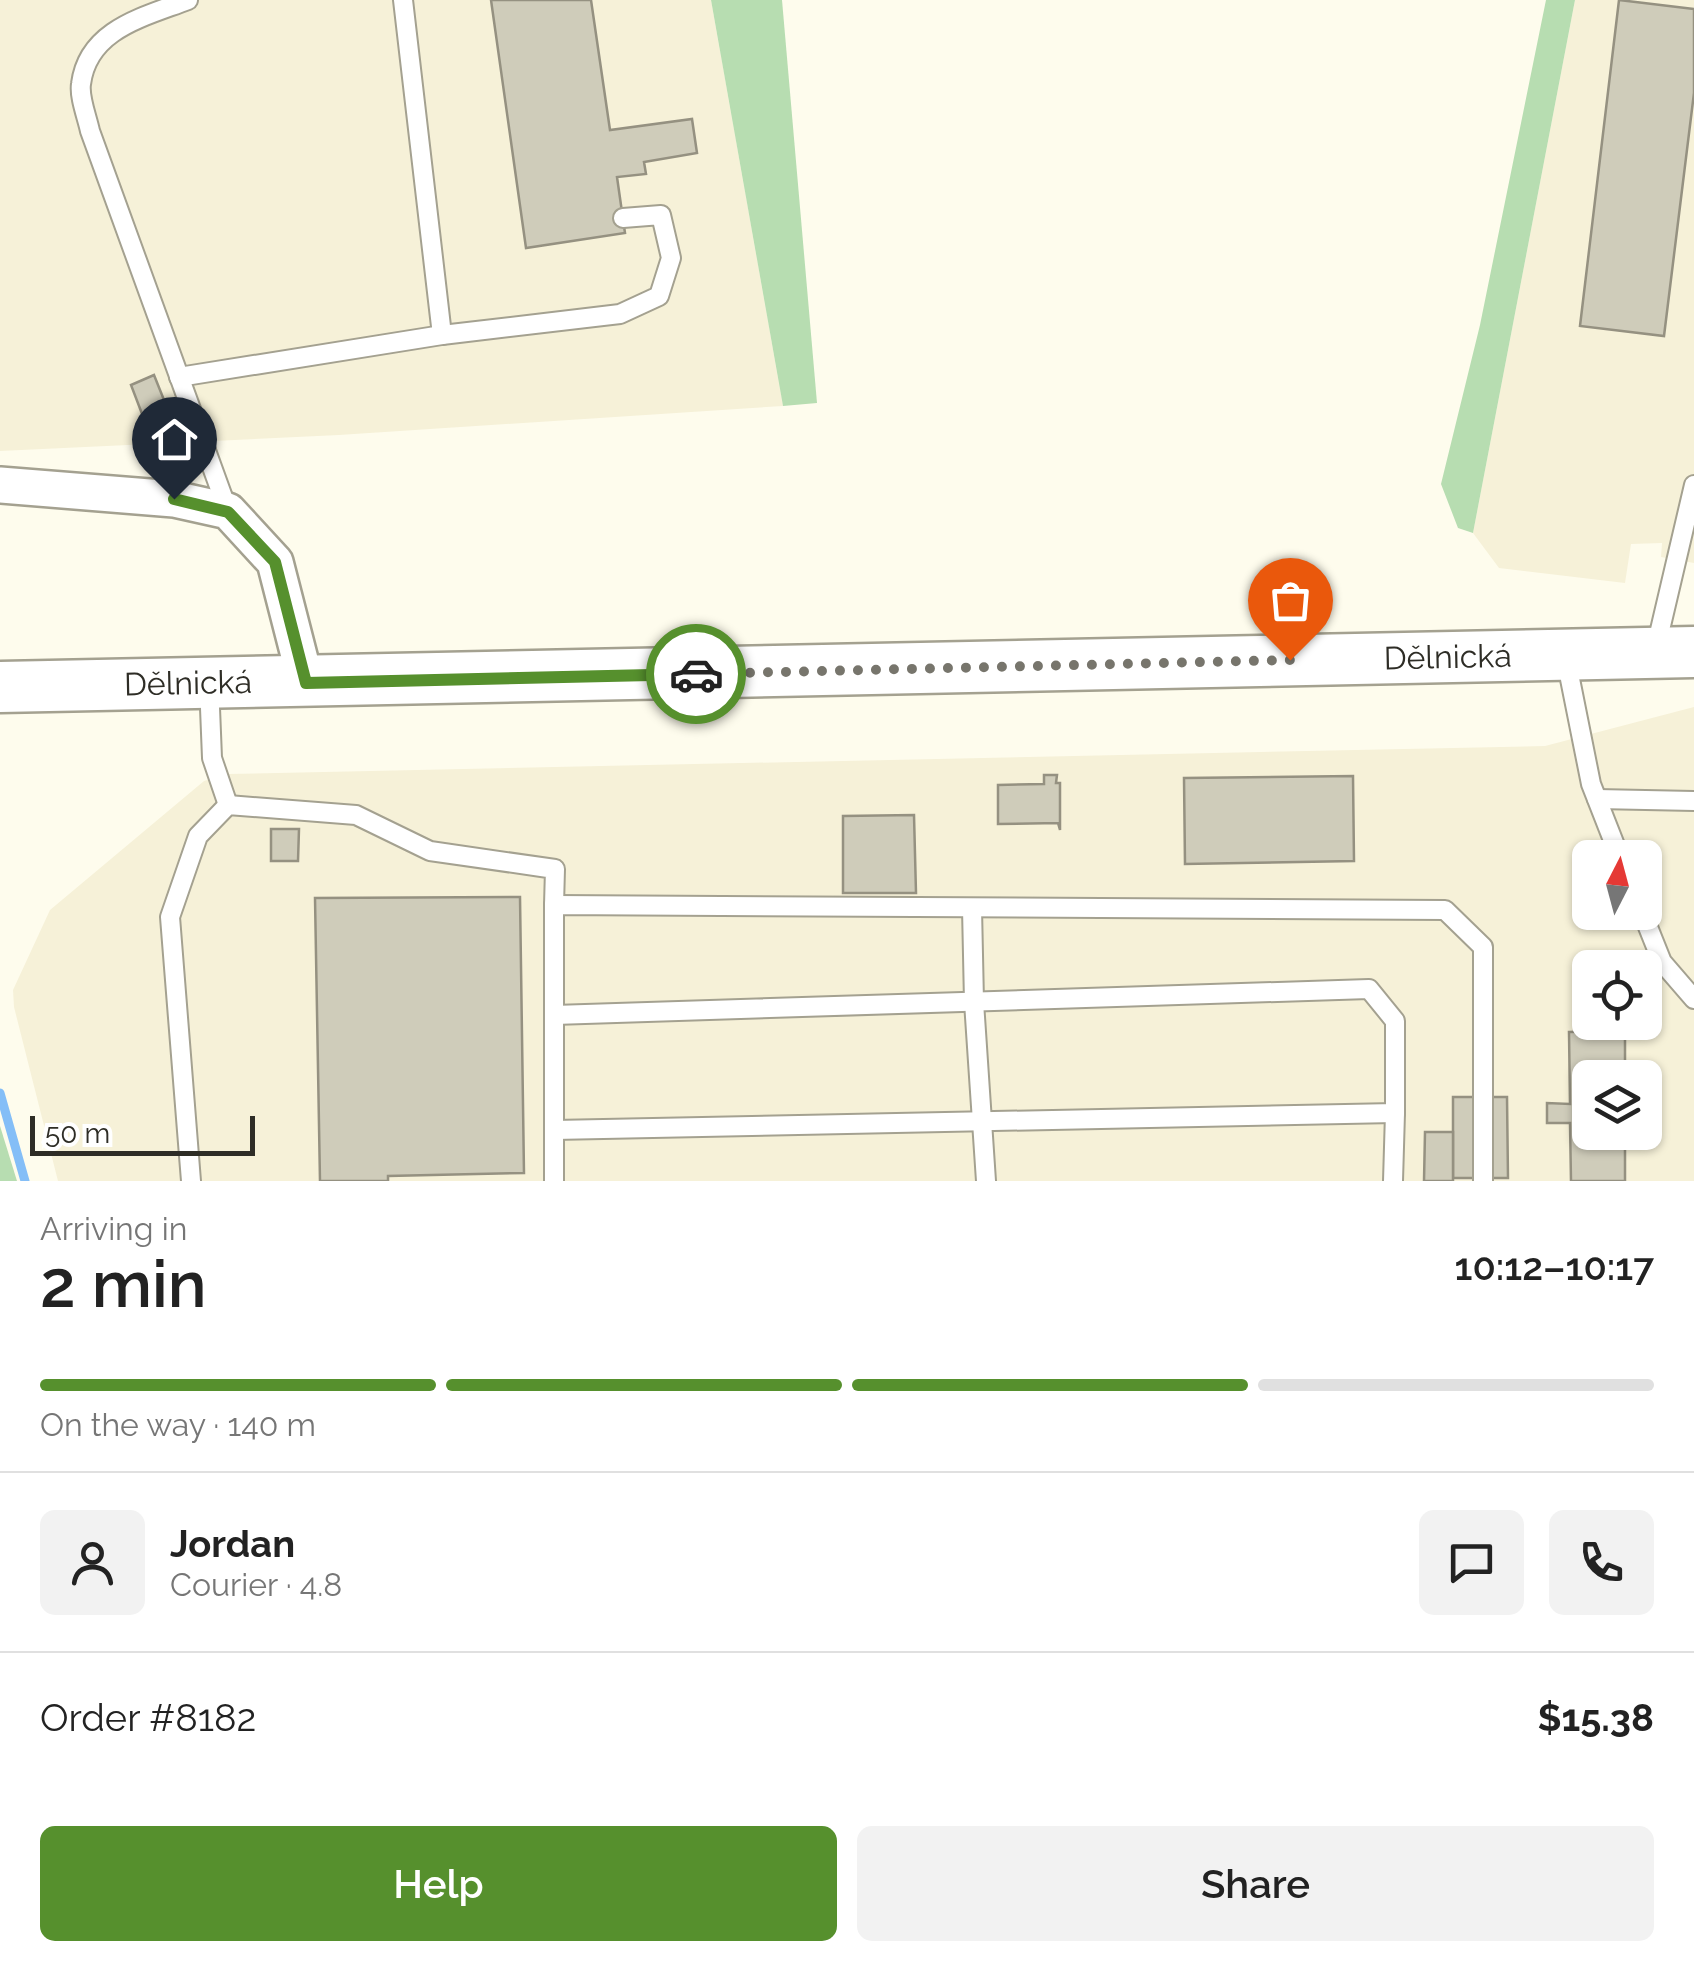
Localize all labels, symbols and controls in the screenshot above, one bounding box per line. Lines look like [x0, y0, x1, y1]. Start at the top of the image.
pin [132, 397, 217, 500]
icon: home [147, 412, 202, 467]
pin [1248, 558, 1333, 661]
icon: bag [1263, 573, 1318, 628]
courier [646, 624, 746, 724]
street label: Dělnická [1383, 637, 1512, 676]
icon: car [669, 647, 724, 702]
street label: Dělnická [124, 663, 252, 702]
north arrow [1572, 840, 1662, 930]
map controls [1572, 840, 1662, 1150]
button: locate [1572, 950, 1662, 1040]
button: layers [1572, 1060, 1662, 1150]
scale bar [30, 1111, 255, 1156]
text: 50 m [45, 1117, 110, 1150]
text: Arriving in [40, 1210, 187, 1247]
text: 10:12–10:17 [1455, 1244, 1654, 1289]
text: 2 min [40, 1246, 207, 1322]
text: On the way · 140 m [40, 1406, 316, 1443]
button: person [40, 1510, 145, 1615]
button: chat [1419, 1510, 1524, 1615]
button: phone [1549, 1510, 1654, 1615]
text: Jordan [170, 1521, 295, 1566]
text: Courier · 4.8 [170, 1566, 342, 1603]
text: Order #8182 [40, 1695, 256, 1740]
text: $15.38 [1537, 1695, 1654, 1740]
button: Help [40, 1826, 837, 1941]
button: Share [857, 1826, 1654, 1941]

